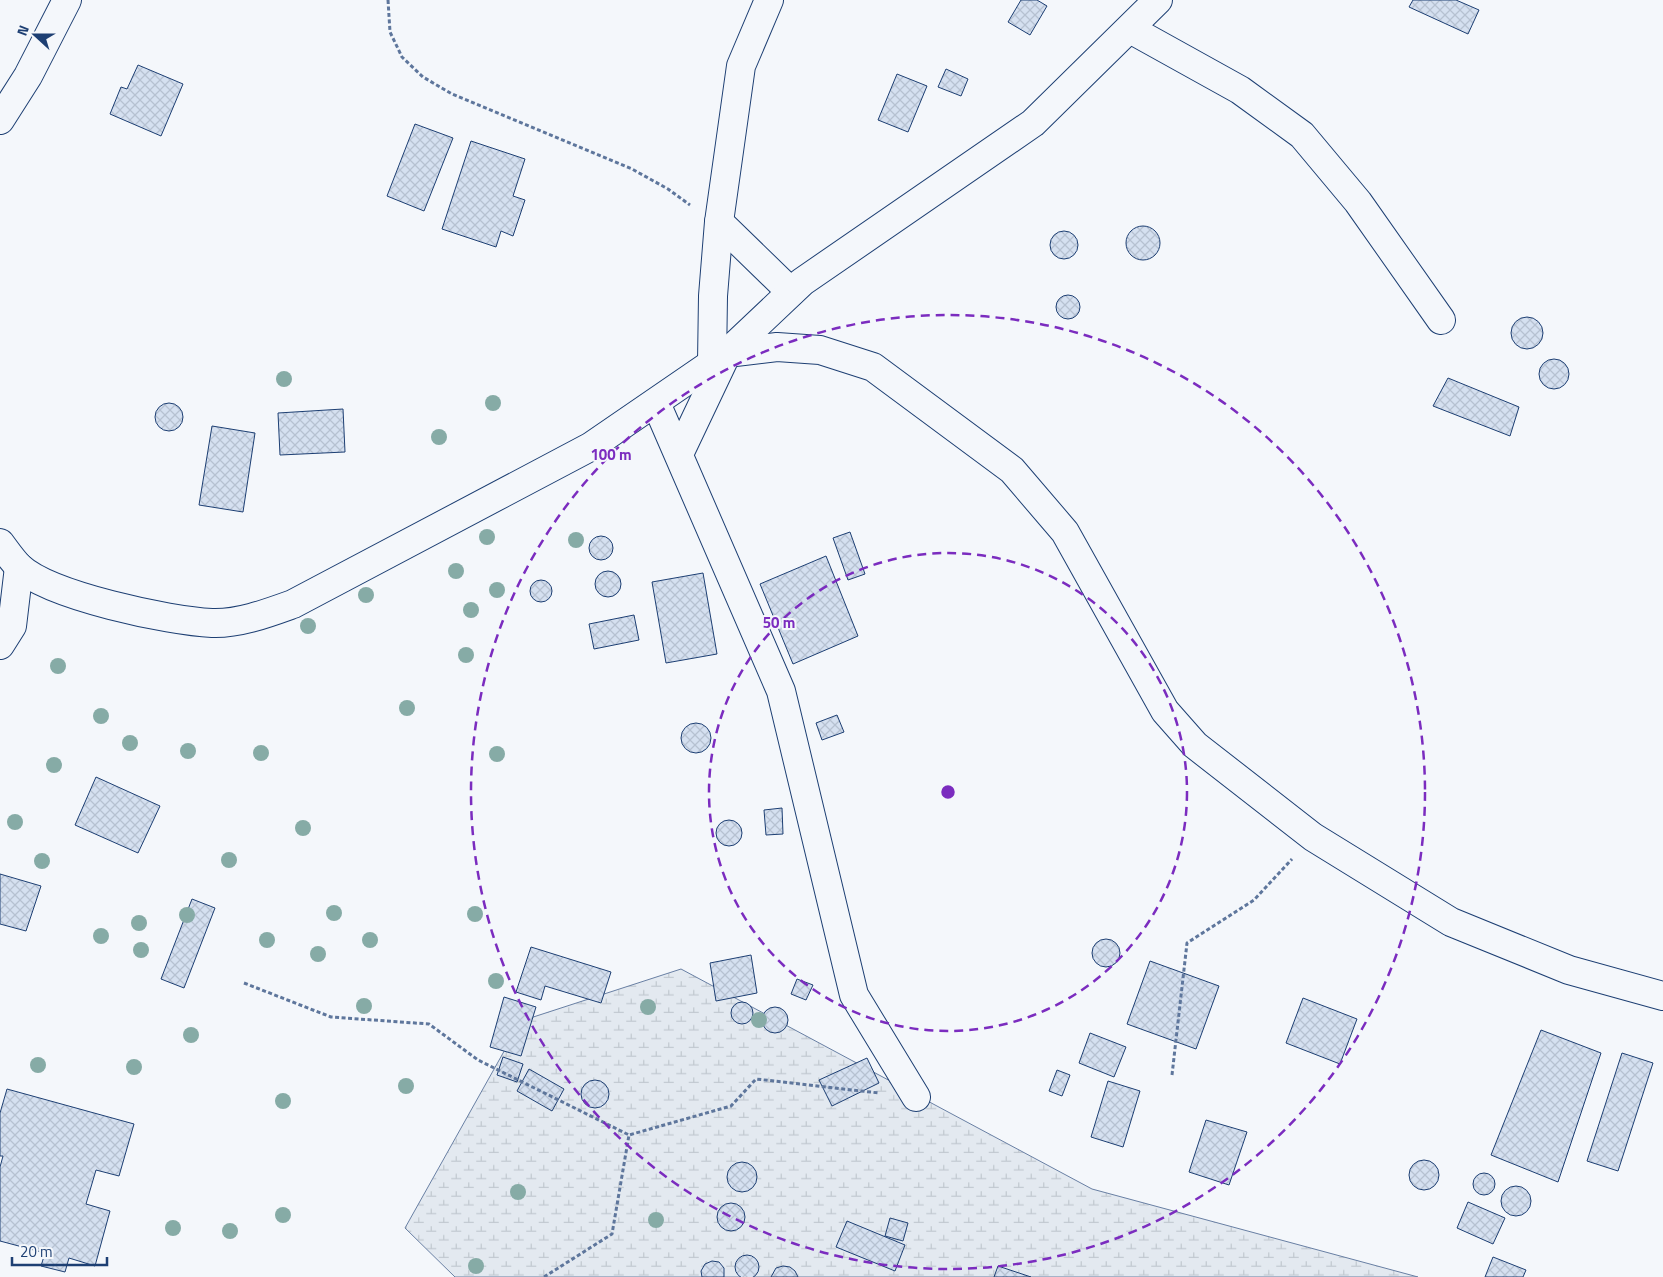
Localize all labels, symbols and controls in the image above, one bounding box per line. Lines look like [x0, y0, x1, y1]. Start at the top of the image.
north arrow [10, 10, 60, 60]
text: N [11, 22, 34, 38]
text: 100 m [590, 443, 632, 466]
text: 50 m [763, 611, 795, 634]
centre of rings [939, 783, 957, 801]
scale bar [12, 1234, 108, 1266]
text: 20 m [20, 1240, 53, 1263]

